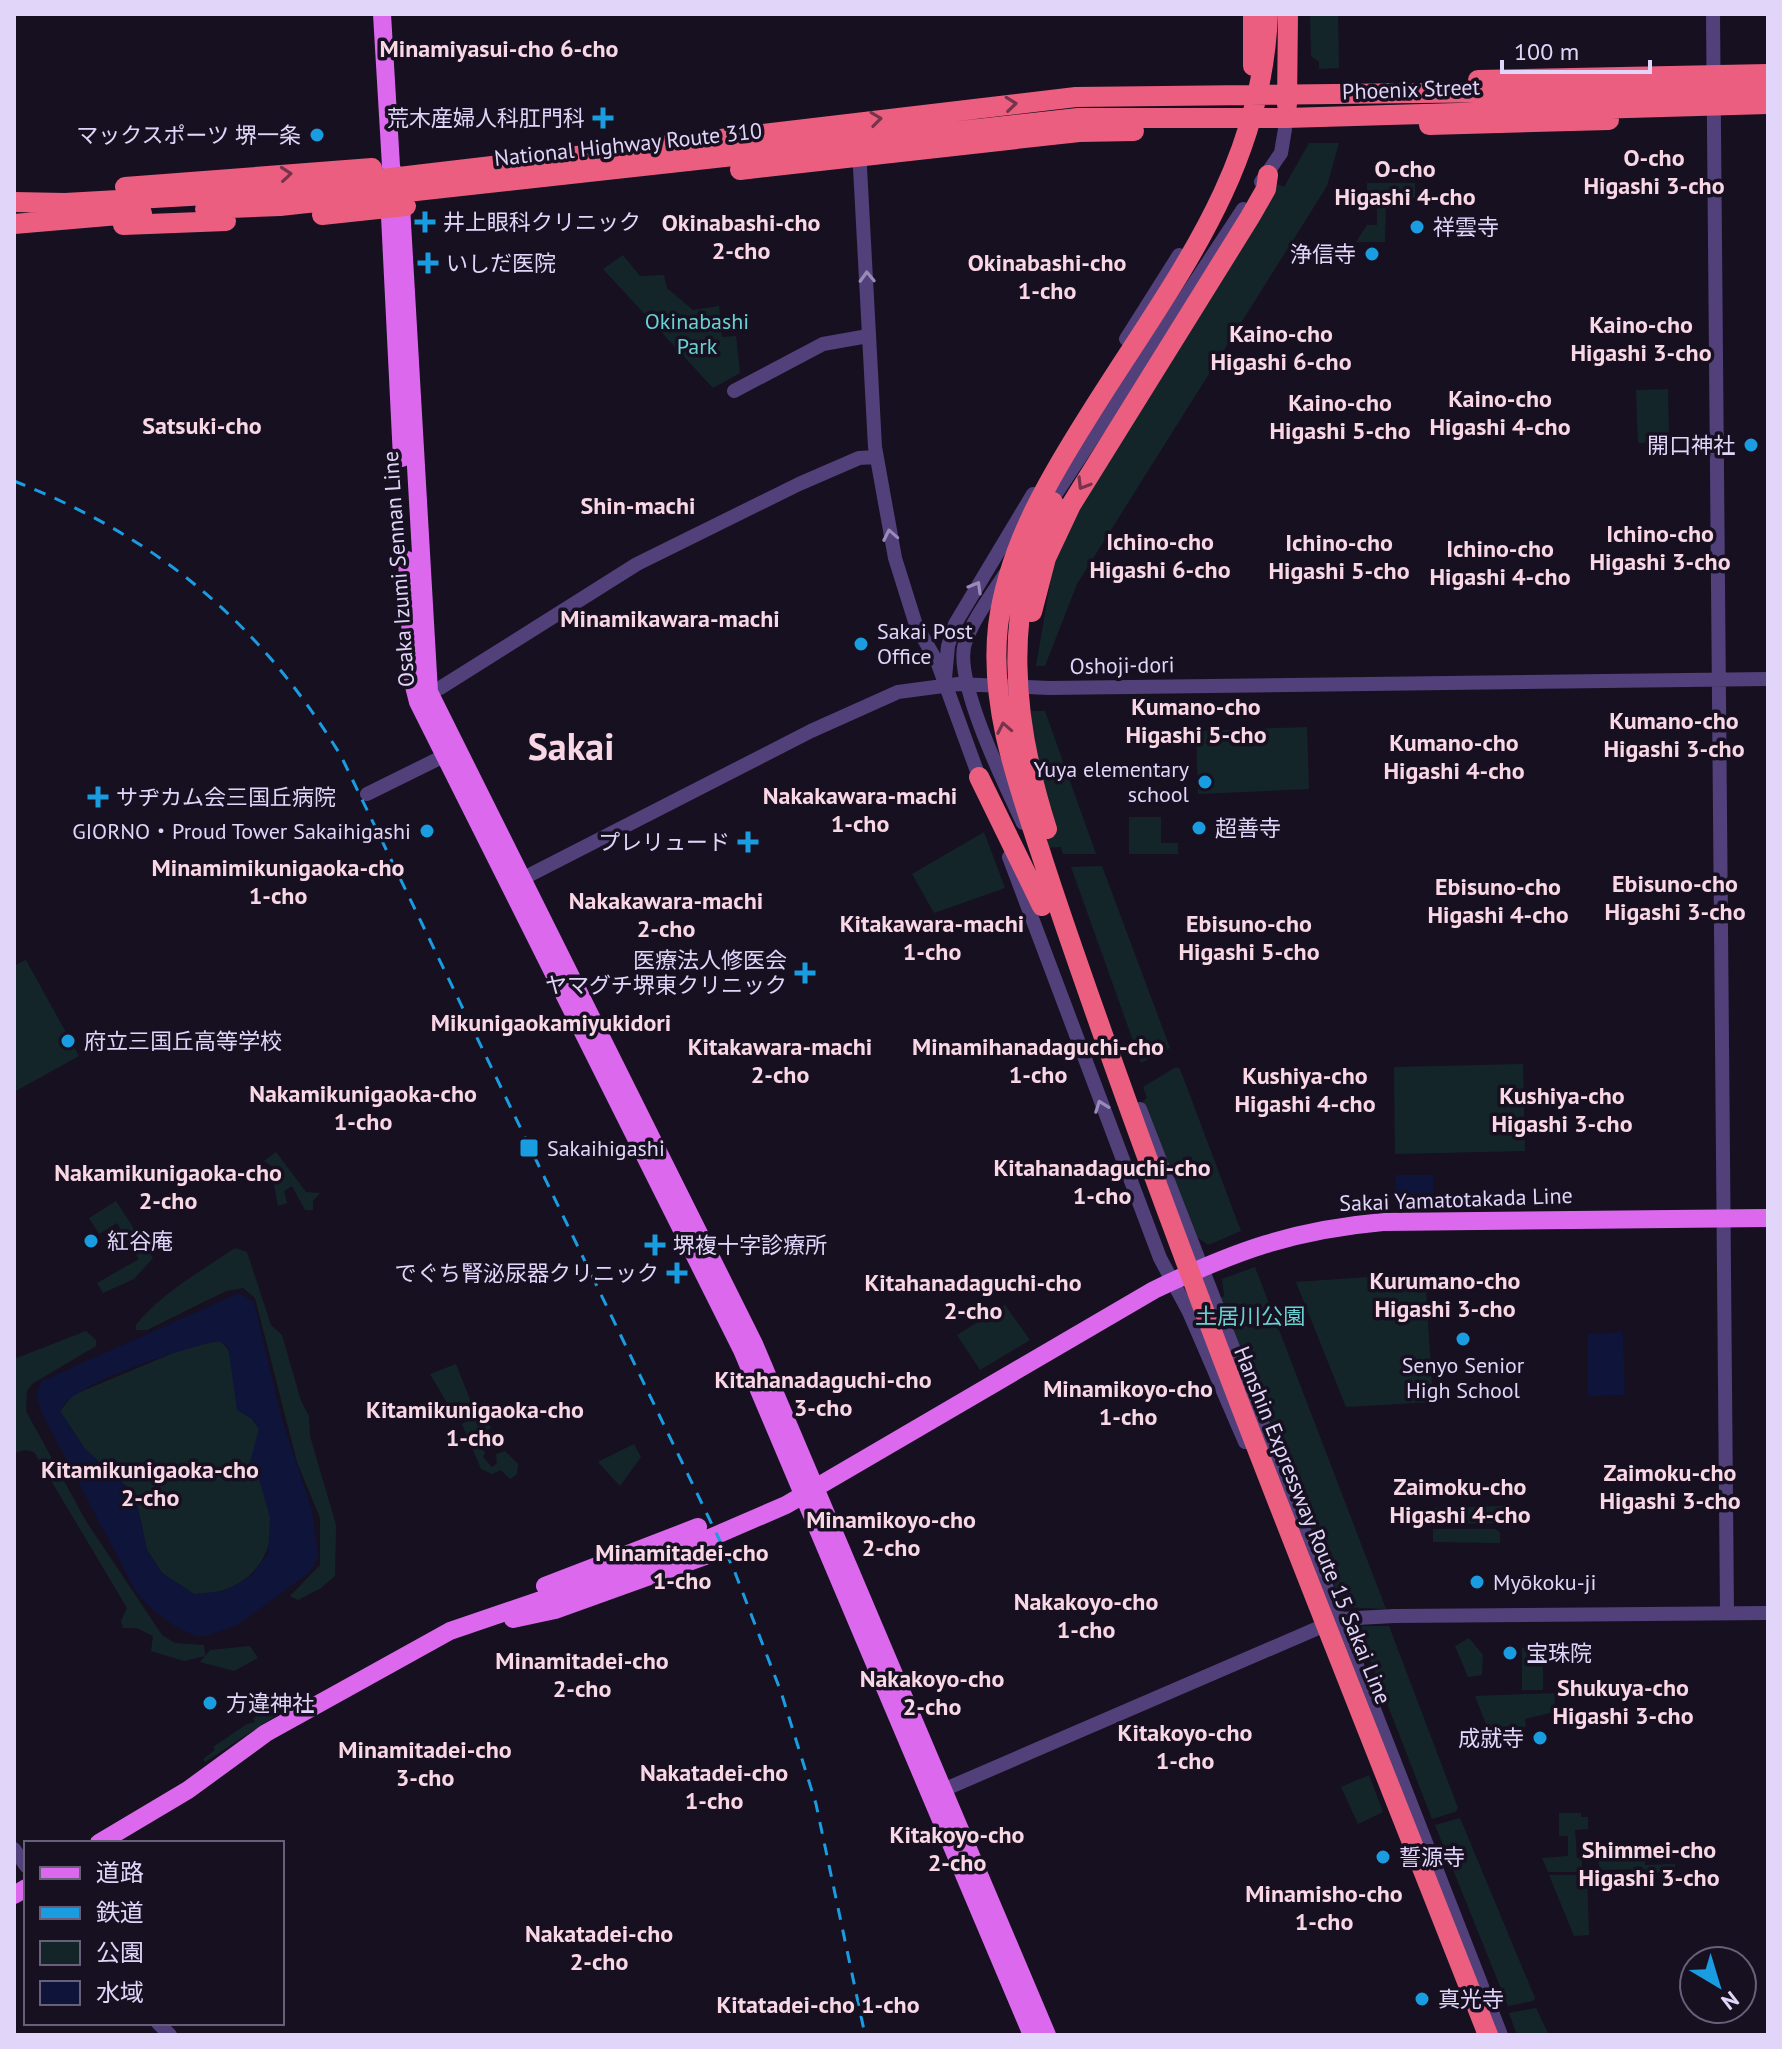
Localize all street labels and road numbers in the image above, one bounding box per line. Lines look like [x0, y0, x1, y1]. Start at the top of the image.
street label: Phoenix Street [1342, 73, 1481, 105]
street label: National Highway Route 310 [493, 116, 763, 172]
street label: Osaka Izumi Sennan Line [376, 450, 420, 688]
street label: Oshoji-dori [1069, 650, 1175, 680]
street label: Sakai Yamatotakada Line [1339, 1181, 1573, 1217]
street label: Hanshin Expressway Route 15 Sakai Line [1228, 1342, 1398, 1708]

